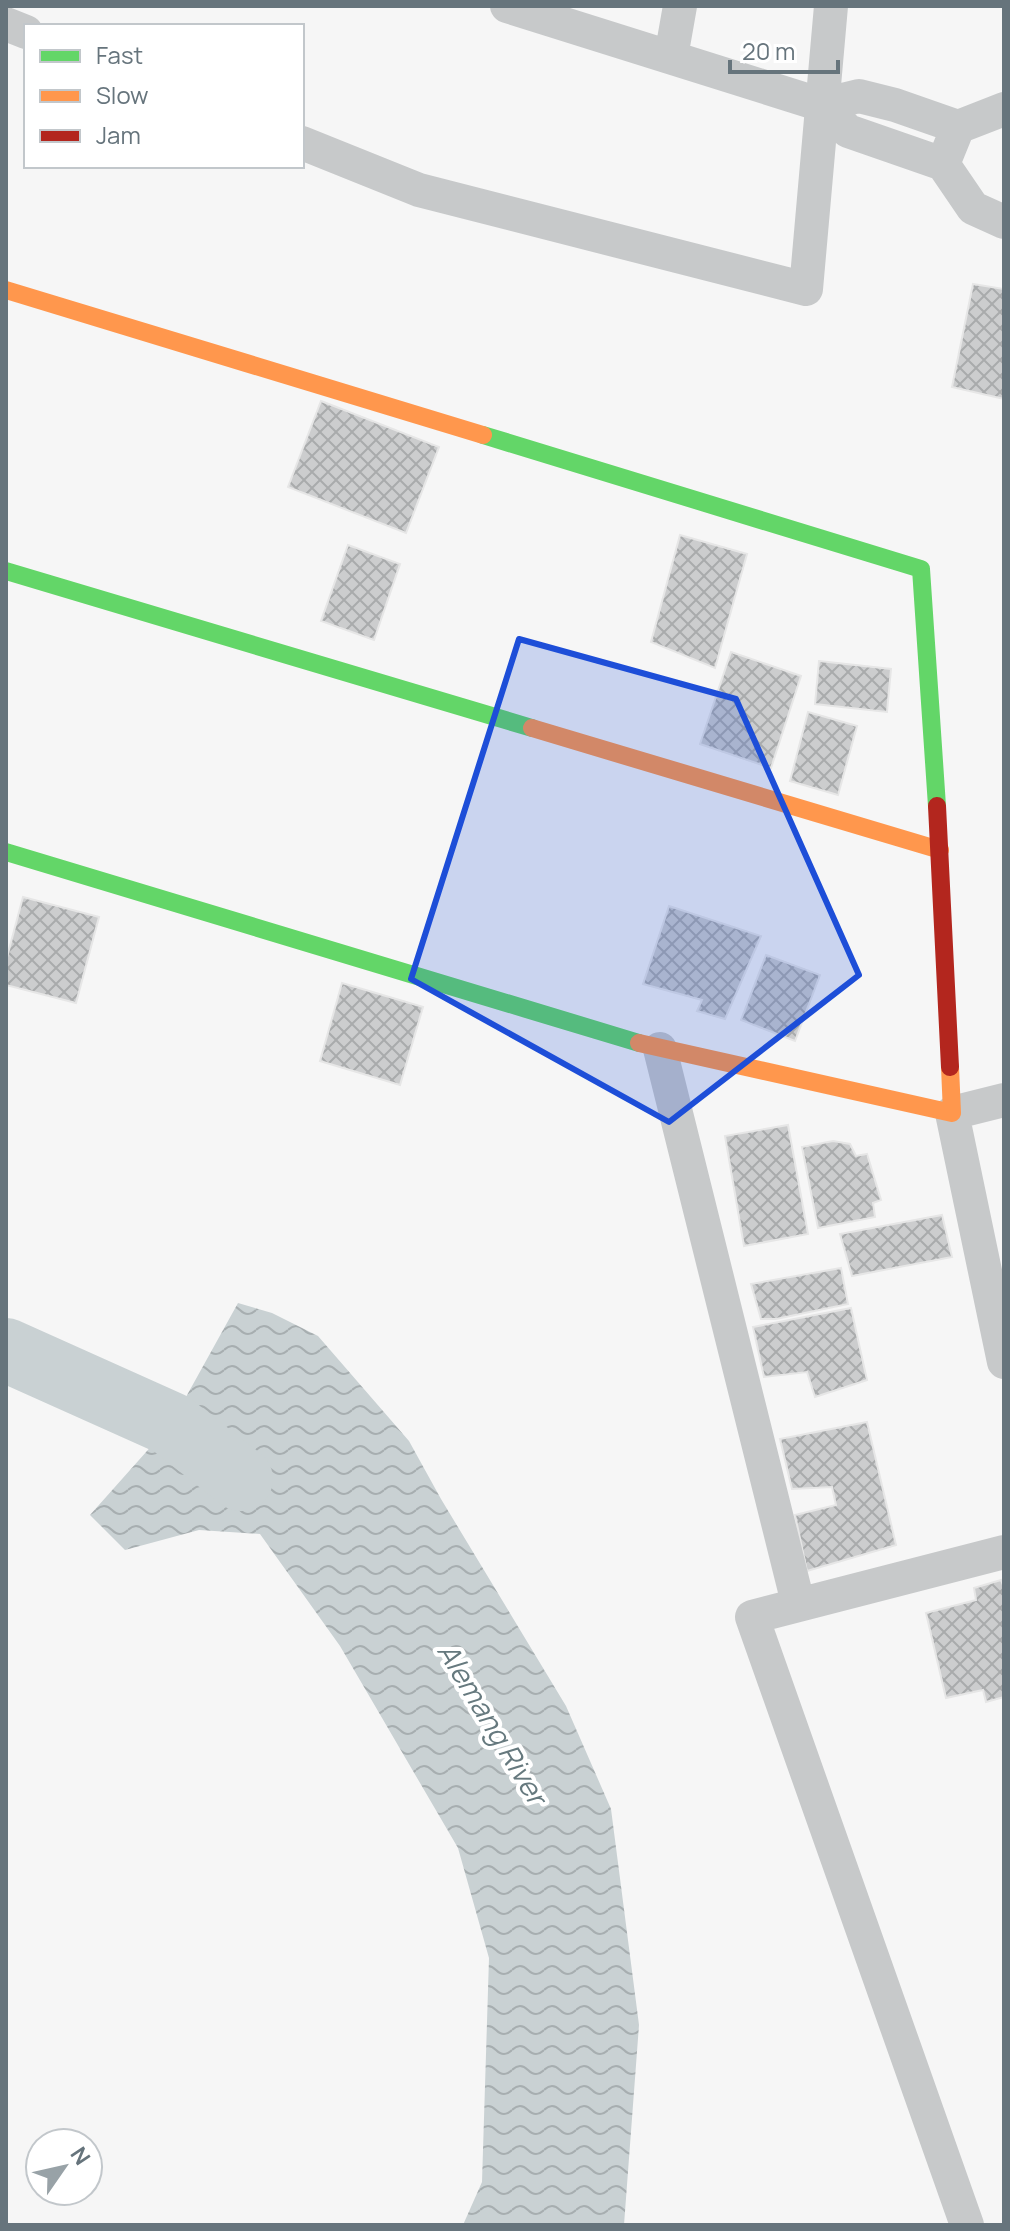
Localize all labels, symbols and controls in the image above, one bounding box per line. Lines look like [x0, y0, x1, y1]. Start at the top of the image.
legend [24, 24, 304, 168]
scale bar [730, 24, 838, 74]
text: 20 m [742, 34, 795, 67]
text: Fast [96, 38, 143, 71]
text: Slow [96, 78, 149, 111]
text: Jam [96, 118, 141, 151]
water label: Alemang River [430, 1635, 558, 1814]
north arrow [24, 2127, 104, 2207]
text: N [64, 2141, 97, 2171]

